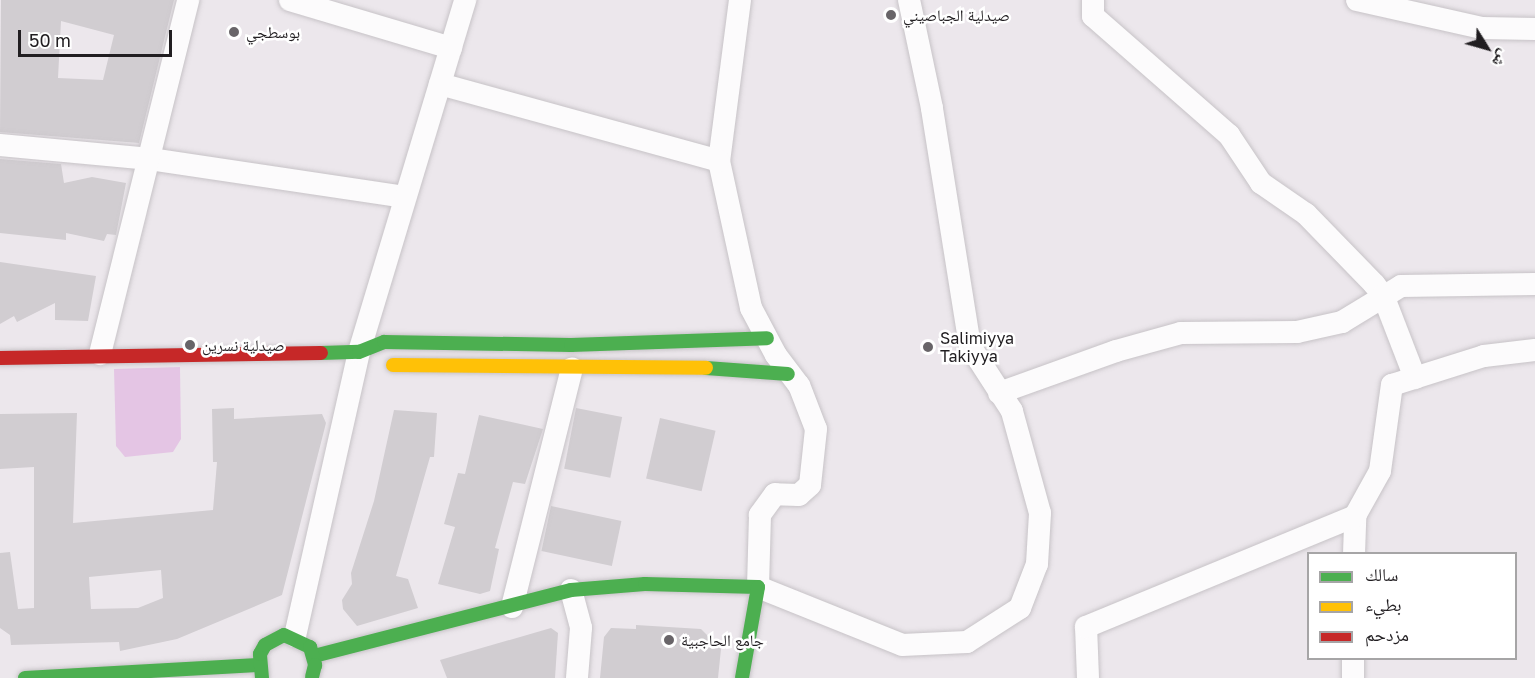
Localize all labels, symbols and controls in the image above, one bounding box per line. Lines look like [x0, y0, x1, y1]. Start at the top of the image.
place label: صيدلية الجباصيني [903, 5, 1010, 25]
marker: صيدلية الجباصيني [884, 8, 898, 22]
scale bar [21, 18, 176, 56]
north arrow [1457, 18, 1517, 78]
place label: بوسطجي [246, 22, 300, 42]
marker: بوسطجي [227, 25, 241, 39]
text: 50 m [29, 29, 71, 51]
text: ش [1488, 46, 1514, 72]
place label: Salimiyya Takiyya [940, 328, 1014, 366]
place label: صيدلية نسرين [202, 335, 285, 355]
marker: صيدلية نسرين [183, 338, 197, 352]
marker: Salimiyya Takiyya [921, 340, 935, 354]
legend [1307, 552, 1517, 660]
text: سالك [1365, 563, 1398, 585]
text: بطيء [1365, 593, 1402, 615]
text: مزدحم [1365, 623, 1409, 645]
place label: جامع الحاجبية [681, 630, 764, 650]
marker: جامع الحاجبية [662, 633, 676, 647]

